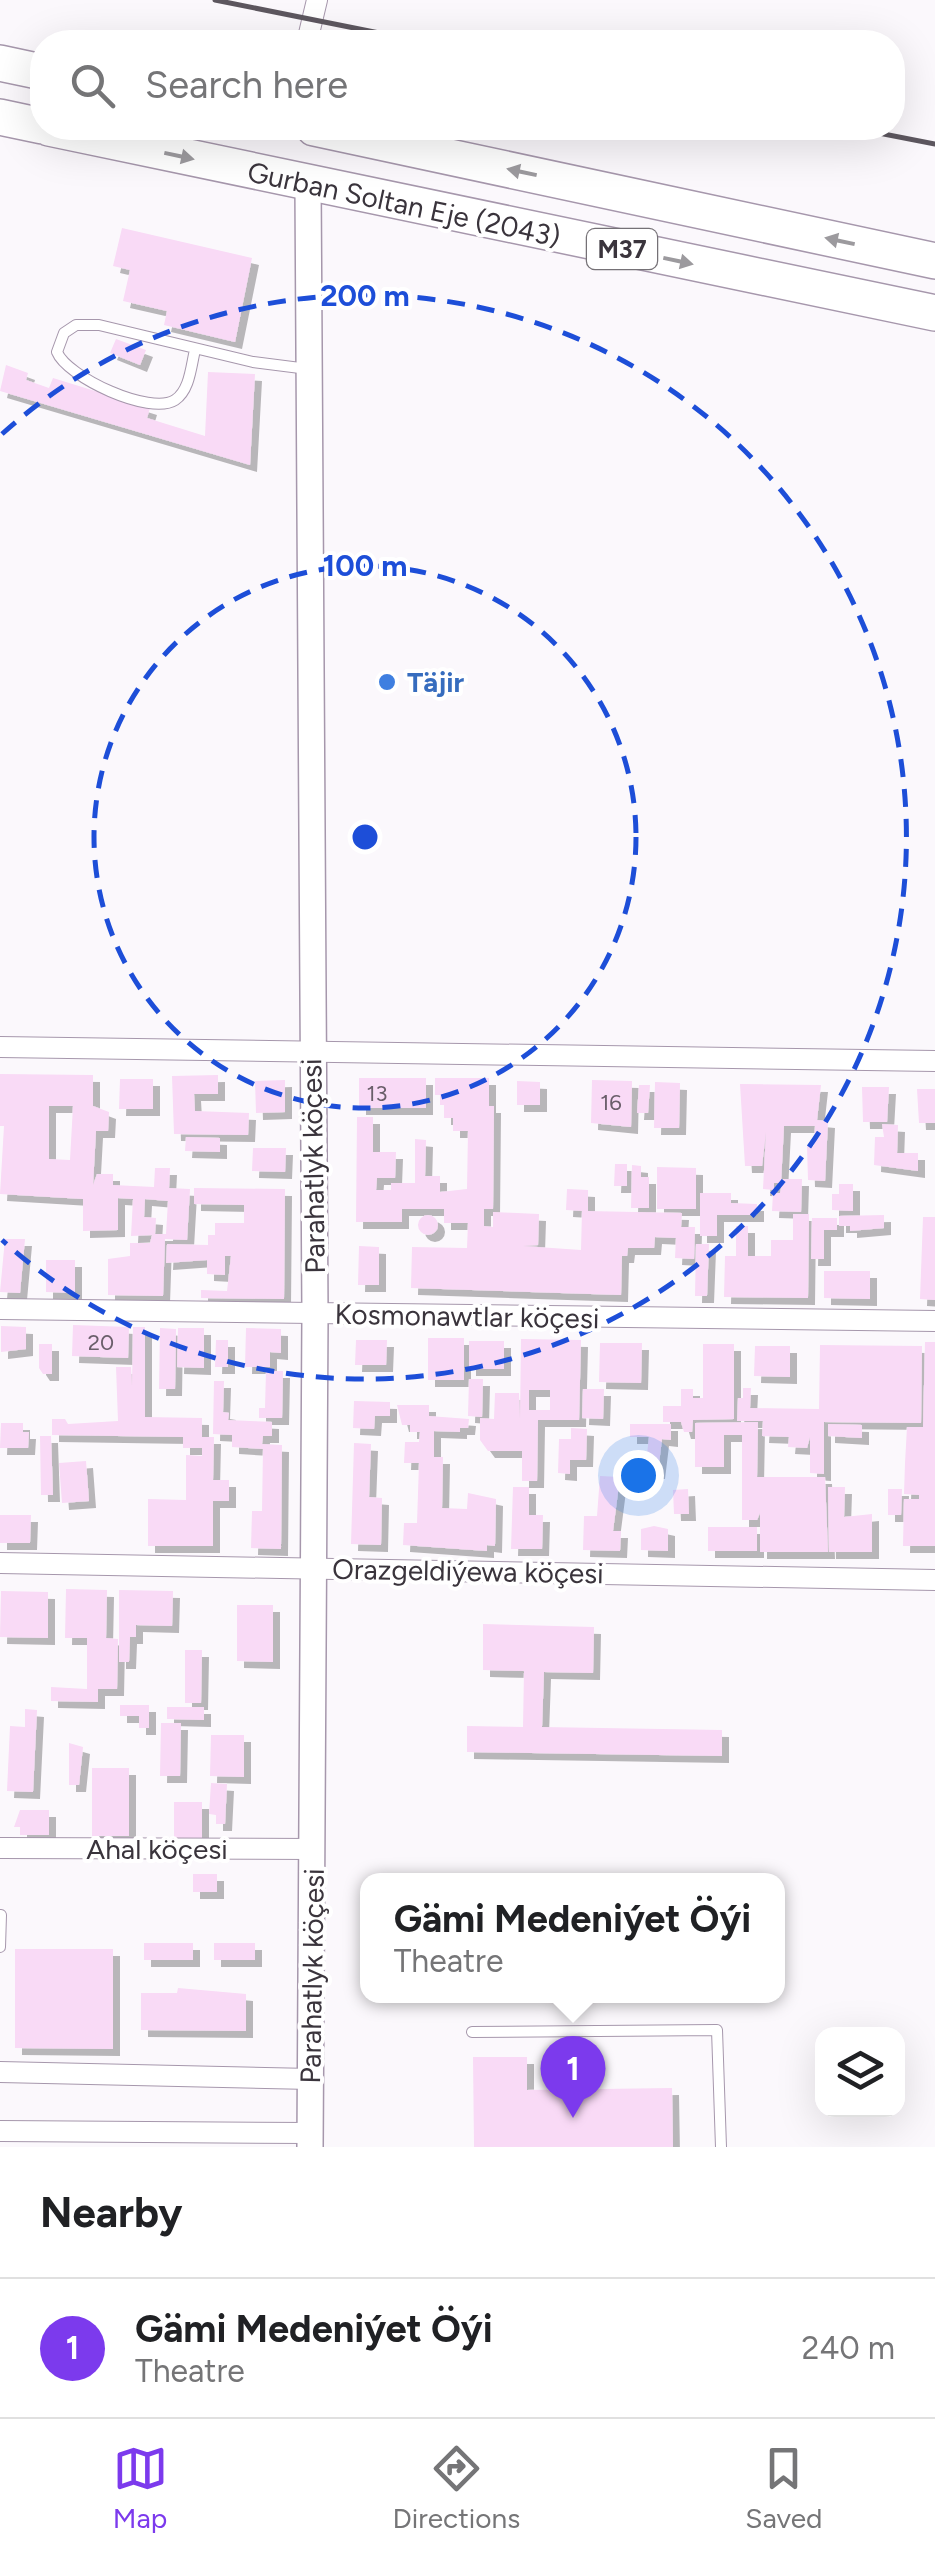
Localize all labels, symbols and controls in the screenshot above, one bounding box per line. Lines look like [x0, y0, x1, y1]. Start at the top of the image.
search box [30, 30, 905, 140]
icon: search [65, 58, 120, 113]
text: Search here [145, 62, 348, 108]
one-way arrow [164, 149, 195, 164]
street label: Gurban Soltan Eje (2043) [245, 154, 563, 254]
one-way arrow [506, 164, 537, 180]
road number: M37 [587, 229, 657, 269]
one-way arrow [824, 232, 855, 248]
one-way arrow [663, 253, 694, 269]
text: 200 m [320, 277, 410, 314]
text: 100 m [323, 547, 407, 584]
place label: Täjir [407, 665, 465, 699]
marker: Täjir [376, 671, 398, 693]
centre of rings [347, 819, 383, 855]
street label: Parahatlyk köçesi [294, 1058, 332, 1274]
house number: 13 [366, 1080, 388, 1107]
house number: 16 [600, 1089, 622, 1116]
street label: Kosmonawtlar köçesi [334, 1297, 600, 1335]
house number: 20 [88, 1329, 114, 1356]
your location [613, 1450, 664, 1501]
street label: Orazgeldiýewa köçesi [332, 1552, 604, 1590]
street label: Ahal köçesi [86, 1832, 228, 1866]
street label: Parahatlyk köçesi [293, 1868, 331, 2084]
popup [360, 1873, 785, 2003]
text: Gämi Medeniýet Öýi [394, 1896, 751, 1942]
text: Theatre [394, 1942, 503, 1980]
map controls [815, 2027, 905, 2117]
button: layers [815, 2027, 905, 2117]
pin: 1 [540, 2036, 606, 2118]
text: Nearby [40, 2187, 182, 2238]
text: Gämi Medeniýet Öýi [135, 2306, 493, 2352]
text: 1 [66, 2329, 79, 2367]
text: 240 m [802, 2329, 895, 2367]
text: Theatre [135, 2352, 245, 2390]
tab: Map [113, 2441, 168, 2535]
tab: Directions [393, 2441, 520, 2535]
tab: Saved [745, 2441, 822, 2535]

